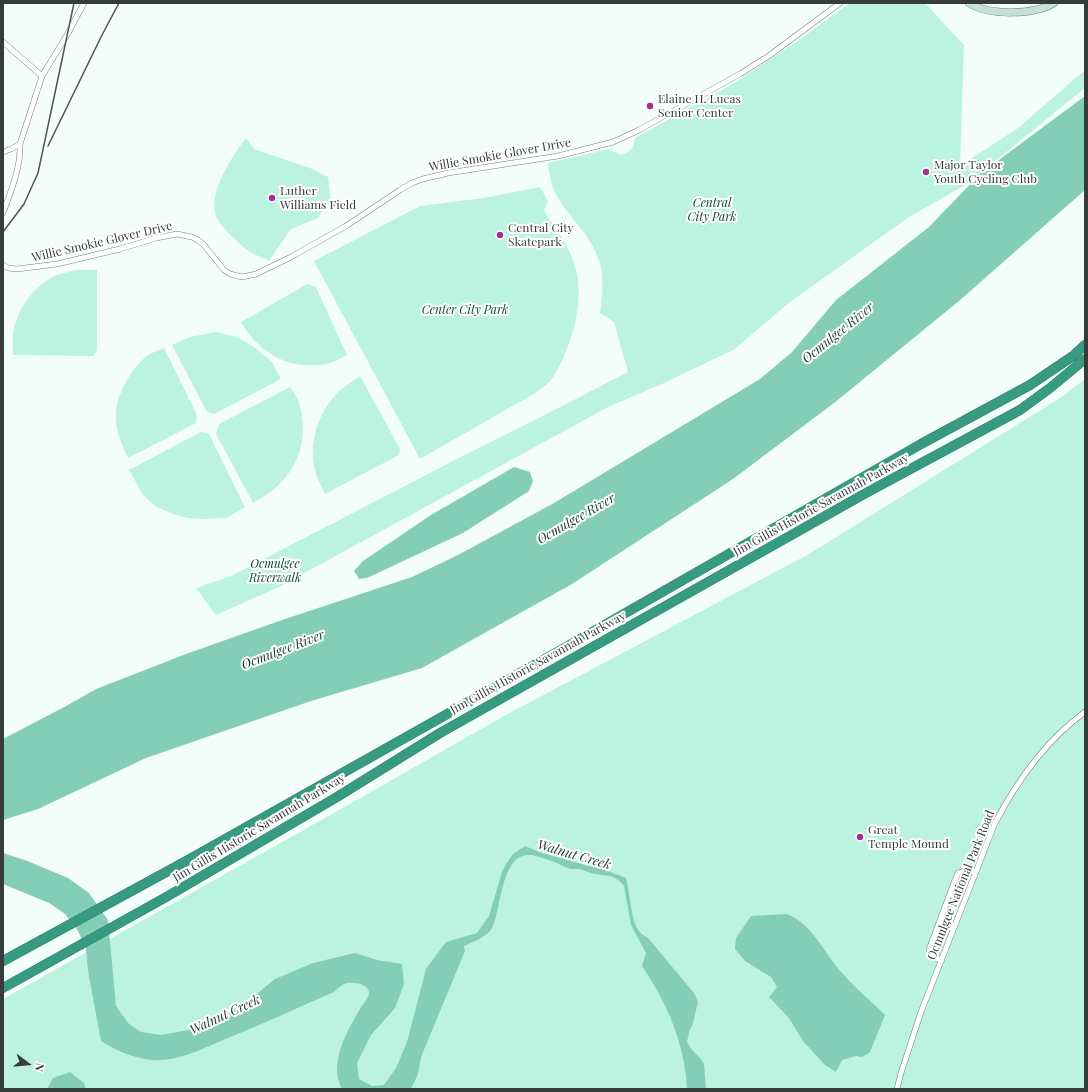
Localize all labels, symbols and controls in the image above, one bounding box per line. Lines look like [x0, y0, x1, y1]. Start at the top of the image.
place label: Elaine H. Lucas Senior Center [658, 92, 741, 120]
marker: Elaine H. Lucas Senior Center [645, 101, 655, 111]
street label: Willie Smokie Glover Drive [428, 135, 572, 175]
place label: Major Taylor Youth Cycling Club [934, 158, 1037, 186]
marker: Major Taylor Youth Cycling Club [921, 167, 931, 177]
place label: Luther Williams Field [280, 184, 356, 212]
marker: Luther Williams Field [267, 193, 277, 203]
park label: Central City Park [687, 196, 737, 224]
street label: Willie Smokie Glover Drive [30, 219, 174, 265]
place label: Central City Skatepark [508, 221, 574, 249]
marker: Central City Skatepark [495, 230, 505, 240]
water label: Ocmulgee River [799, 299, 877, 367]
park label: Center City Park [422, 303, 508, 317]
street label: Jim Gillis Historic Savannah Parkway [731, 451, 911, 559]
water label: Ocmulgee River [534, 490, 618, 548]
park label: Ocmulgee Riverwalk [249, 557, 301, 585]
street label: Jim Gillis Historic Savannah Parkway [448, 609, 628, 717]
water label: Ocmulgee River [239, 627, 327, 673]
street label: Jim Gillis Historic Savannah Parkway [170, 771, 348, 885]
street label: Ocmulgee National Park Road [924, 808, 998, 962]
place label: Great Temple Mound [868, 823, 949, 851]
marker: Great Temple Mound [855, 832, 865, 842]
water label: Walnut Creek [535, 837, 613, 873]
water label: Walnut Creek [187, 992, 263, 1038]
north arrow [8, 1044, 48, 1084]
text: N [32, 1062, 48, 1073]

